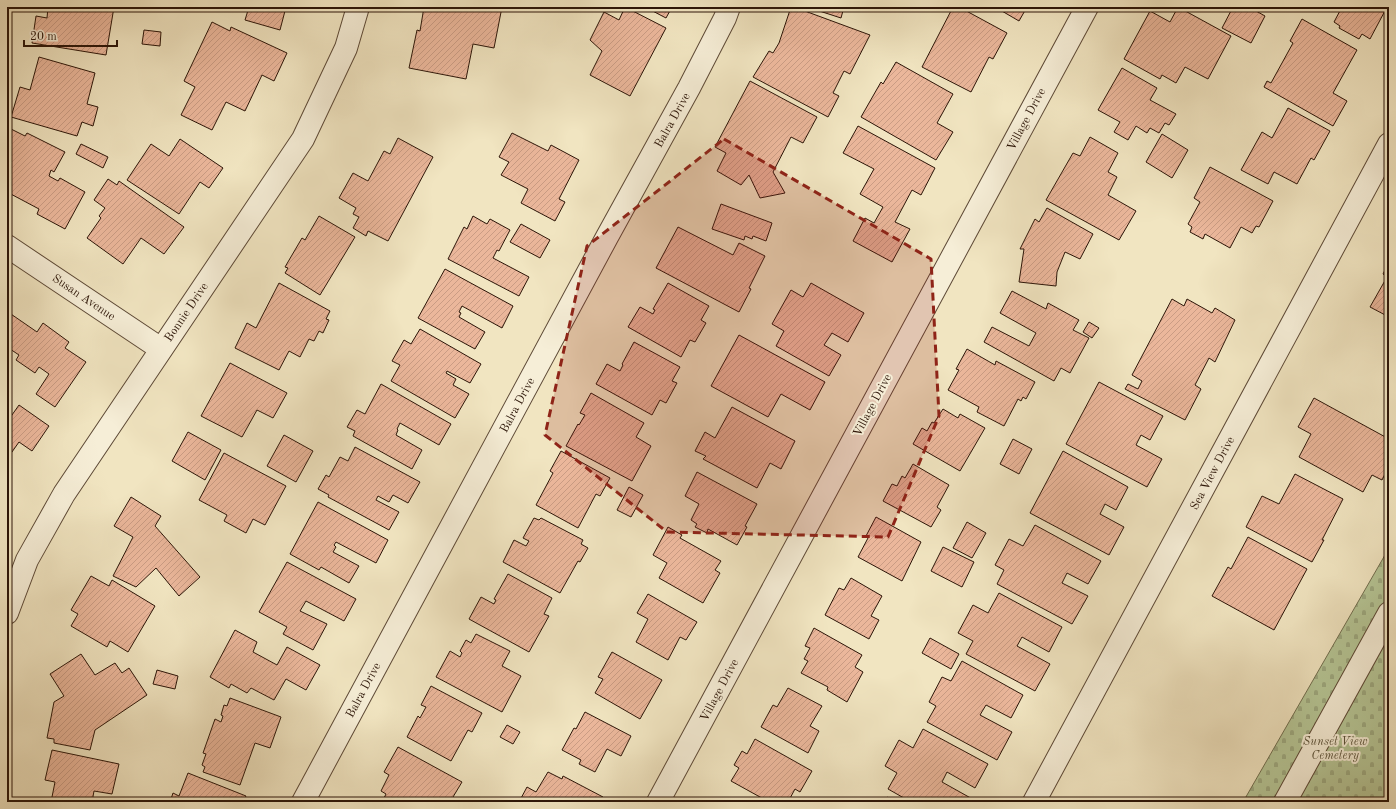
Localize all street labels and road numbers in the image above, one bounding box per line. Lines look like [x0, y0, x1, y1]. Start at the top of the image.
street label: Village Drive [1005, 86, 1048, 153]
street label: Balra Drive [653, 91, 693, 150]
street label: Susan Avenue [50, 272, 117, 323]
street label: Bonnie Drive [163, 281, 211, 344]
street label: Village Drive [851, 372, 894, 439]
street label: Balra Drive [498, 376, 538, 435]
street label: Sea View Drive [1189, 434, 1237, 512]
street label: Village Drive [698, 657, 741, 724]
street label: Balra Drive [344, 661, 384, 720]

